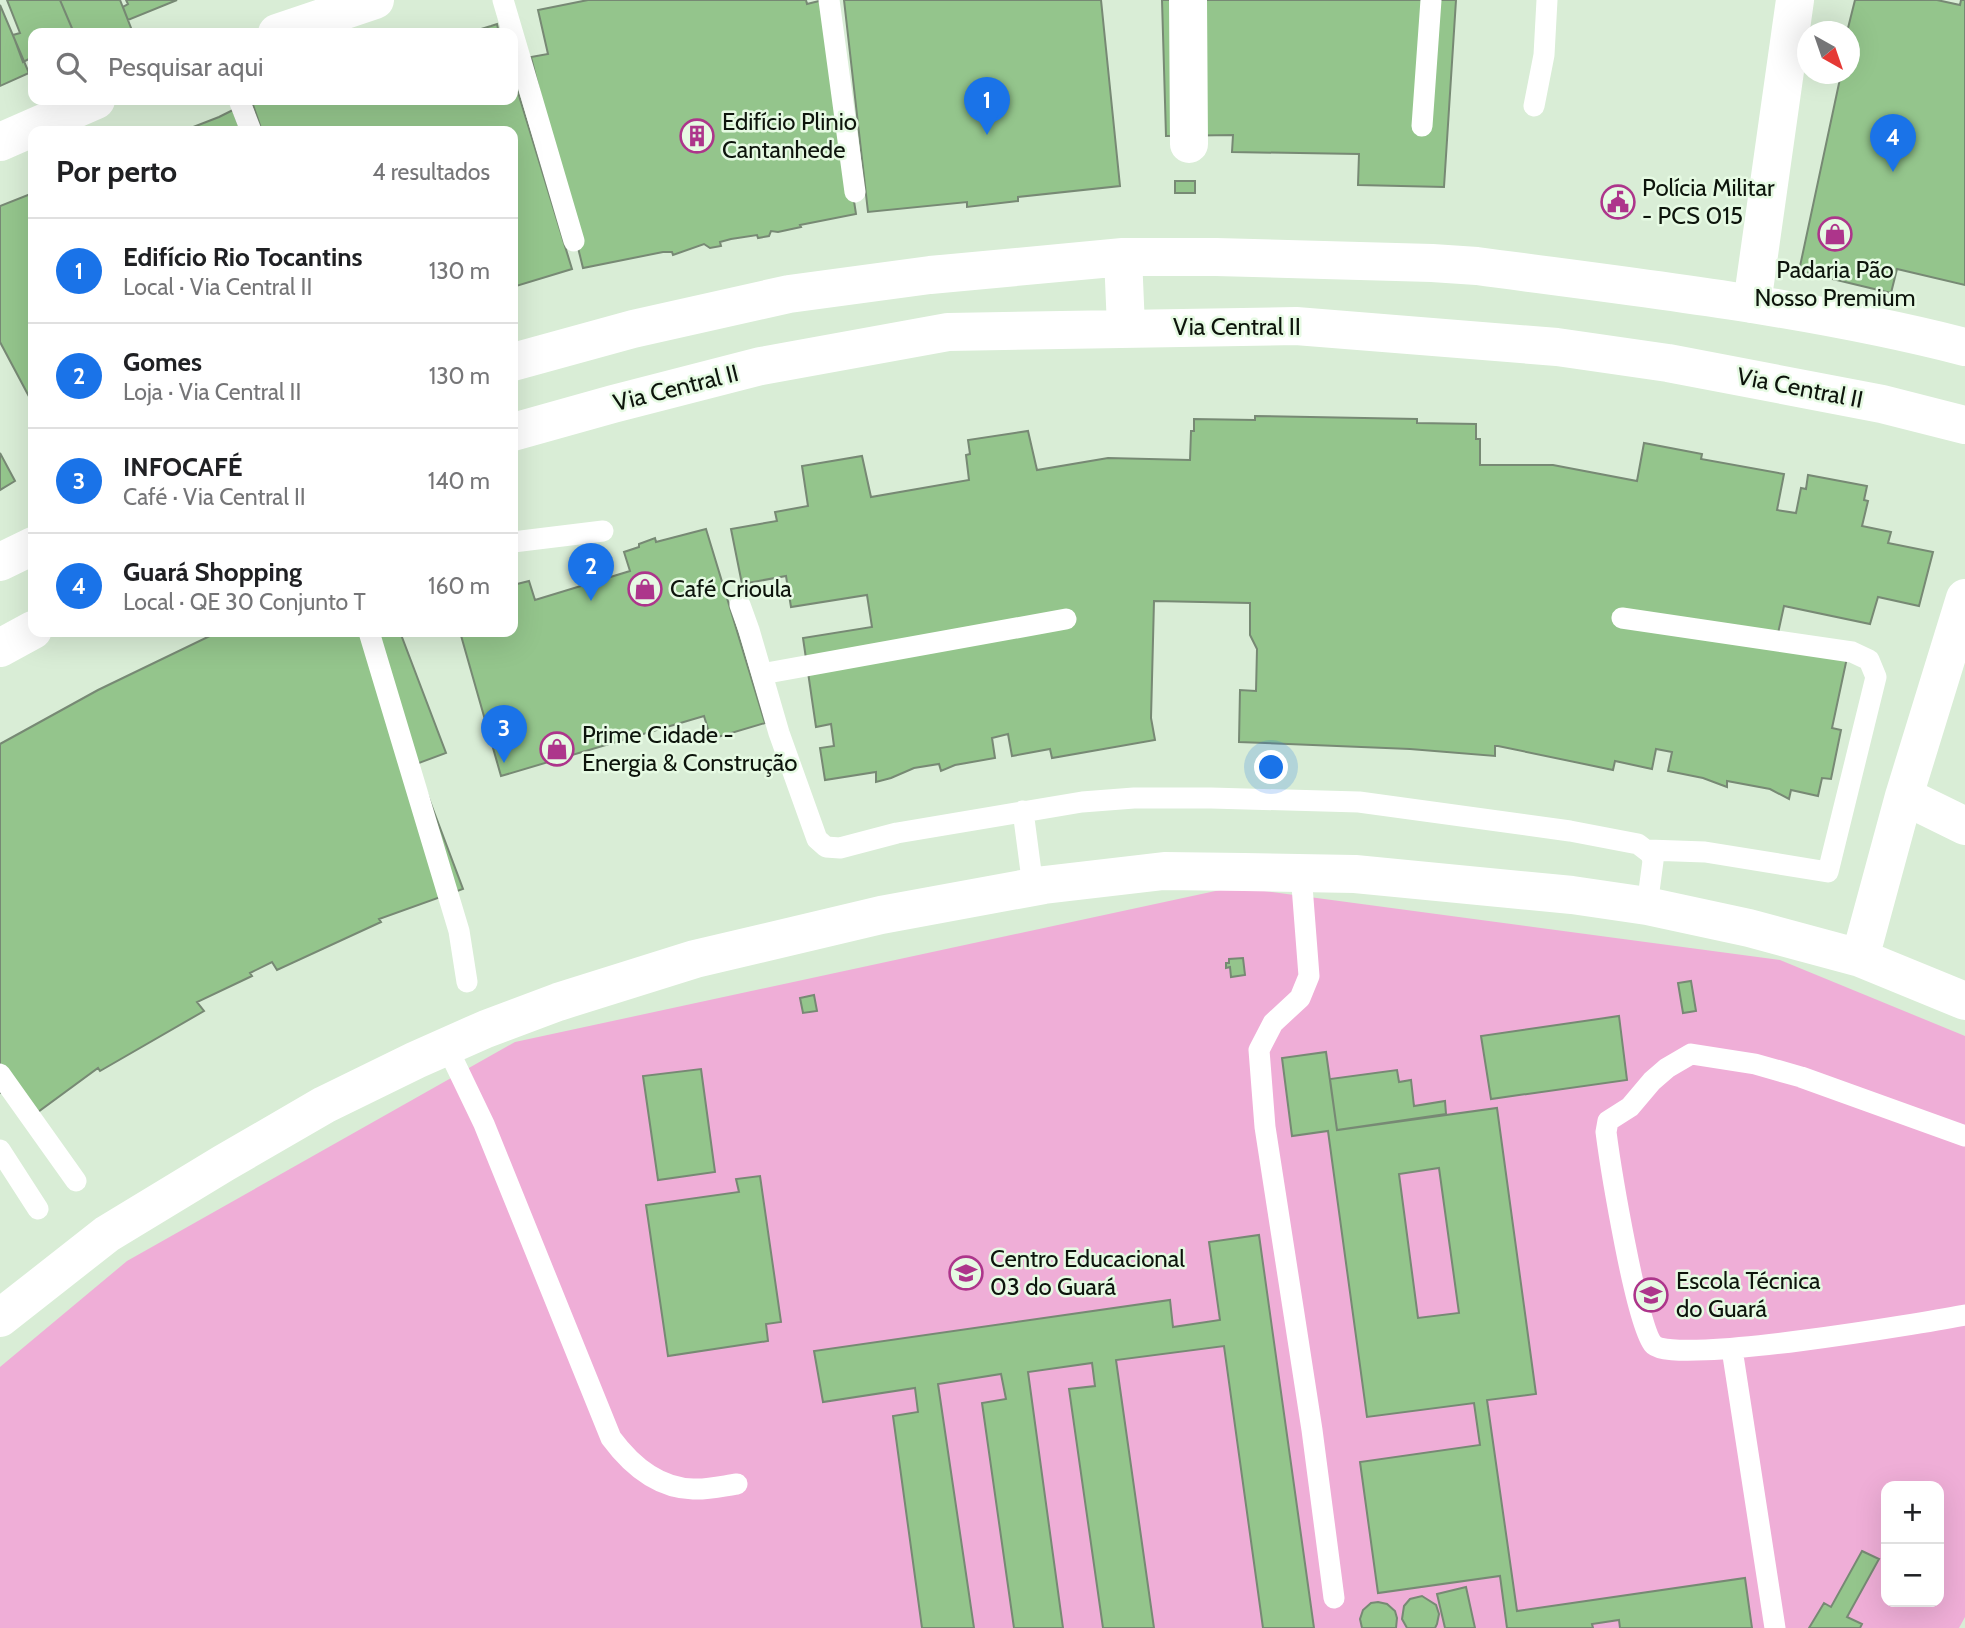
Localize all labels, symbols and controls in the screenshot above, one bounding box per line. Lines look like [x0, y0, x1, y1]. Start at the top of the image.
north arrow [1797, 21, 1860, 84]
search box [28, 28, 518, 105]
icon: search [52, 48, 90, 86]
text: Pesquisar aqui [108, 51, 264, 83]
pin: 1 [964, 77, 1010, 135]
place label: Edifício Plinio Cantanhede [722, 107, 857, 164]
pin: 4 [1870, 114, 1916, 172]
building icon: Edifício Plinio Cantanhede [678, 117, 716, 155]
text: Por perto [56, 153, 177, 190]
text: 4 resultados [372, 158, 490, 186]
place label: Polícia Militar - PCS 015 [1642, 173, 1775, 230]
public building icon: Polícia Militar - PCS 015 [1599, 183, 1637, 221]
shop icon: Padaria Pão Nosso Premium [1816, 215, 1854, 253]
text: Edifício Rio Tocantins [123, 241, 363, 273]
place label: Padaria Pão Nosso Premium [1754, 255, 1916, 312]
text: 1 [75, 257, 83, 285]
text: 130 m [429, 257, 490, 285]
text: Local · Via Central II [123, 273, 312, 301]
street label: Via Central II [1173, 312, 1301, 341]
text: Gomes [123, 346, 202, 378]
street label: Via Central II [610, 358, 741, 417]
street label: Via Central II [1735, 361, 1866, 414]
text: 2 [73, 362, 85, 390]
text: 130 m [429, 362, 490, 390]
text: Loja · Via Central II [123, 378, 301, 406]
text: INFOCAFÉ [123, 451, 243, 483]
text: 3 [73, 467, 85, 495]
text: 140 m [428, 467, 490, 495]
text: Café · Via Central II [123, 483, 306, 511]
pin: 2 [568, 543, 614, 601]
text: Guará Shopping [123, 556, 302, 588]
shop icon: Café Crioula [626, 570, 664, 608]
text: 4 [72, 572, 86, 600]
text: 160 m [428, 572, 490, 600]
place label: Café Crioula [670, 574, 792, 603]
text: Local · QE 30 Conjunto T [123, 588, 366, 616]
pin: 3 [481, 705, 527, 763]
place label: Prime Cidade - Energia & Construção [582, 720, 798, 777]
shop icon: Prime Cidade - Energia & Construção [538, 730, 576, 768]
your location [1254, 750, 1288, 784]
place label: Centro Educacional 03 do Guará [990, 1244, 1185, 1301]
school or university icon: Centro Educacional 03 do Guará [947, 1254, 985, 1292]
place label: Escola Técnica do Guará [1676, 1266, 1821, 1323]
school or university icon: Escola Técnica do Guará [1632, 1276, 1670, 1314]
map controls [1881, 1481, 1944, 1607]
button: + [1881, 1481, 1944, 1544]
button: − [1881, 1544, 1944, 1607]

